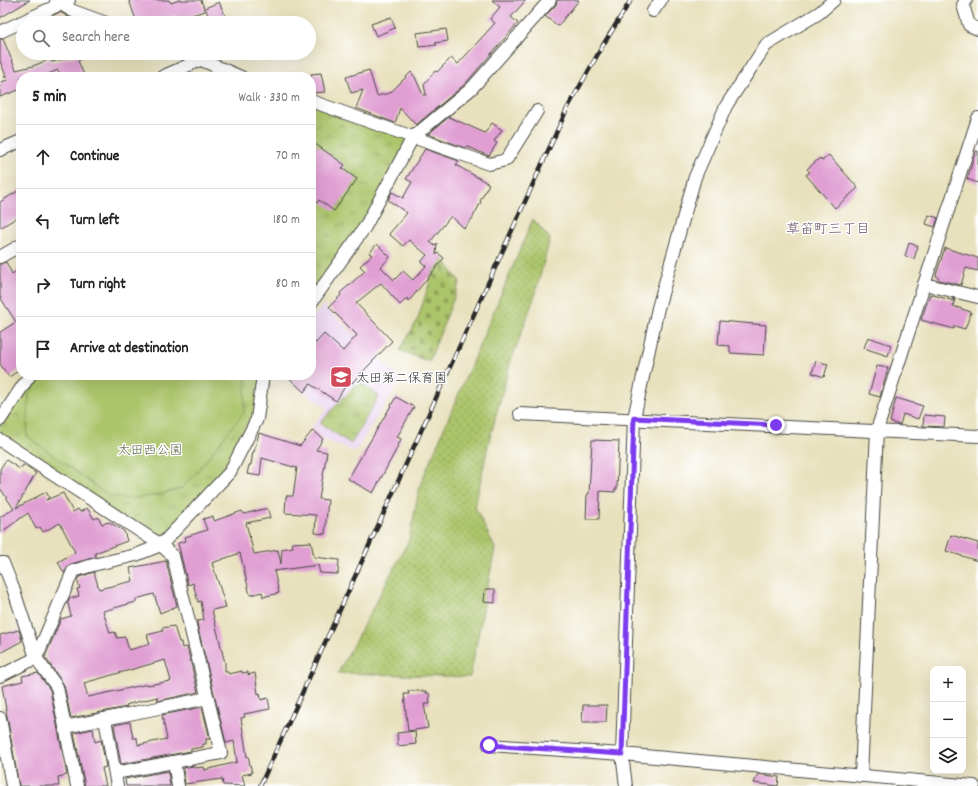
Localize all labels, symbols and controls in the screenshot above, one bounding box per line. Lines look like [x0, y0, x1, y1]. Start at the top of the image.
search box [16, 16, 316, 60]
icon: search [30, 27, 52, 49]
text: Search here [62, 27, 130, 49]
text: 5 min [32, 86, 66, 110]
text: Walk · 330 m [239, 89, 300, 108]
icon: ahead [32, 146, 54, 168]
text: Continue [70, 146, 119, 168]
text: 70 m [276, 147, 300, 166]
icon: left [32, 210, 54, 232]
text: Turn left [70, 210, 119, 232]
text: 180 m [273, 211, 300, 230]
district label: 草笛町三丁目 [786, 220, 870, 240]
icon: right [32, 274, 54, 296]
text: Turn right [70, 274, 126, 296]
text: 80 m [276, 275, 300, 294]
icon: arrive [32, 338, 54, 360]
text: Arrive at destination [70, 338, 188, 360]
school or university icon: 太田第二保育園 [328, 364, 354, 390]
place label: 太田第二保育園 [356, 370, 447, 389]
route end [767, 416, 785, 434]
park label: 太田西公園 [117, 442, 183, 461]
map controls [930, 666, 966, 774]
button: + [930, 666, 966, 702]
button: − [930, 702, 966, 738]
route start [480, 736, 498, 754]
button: layers [930, 738, 966, 774]

